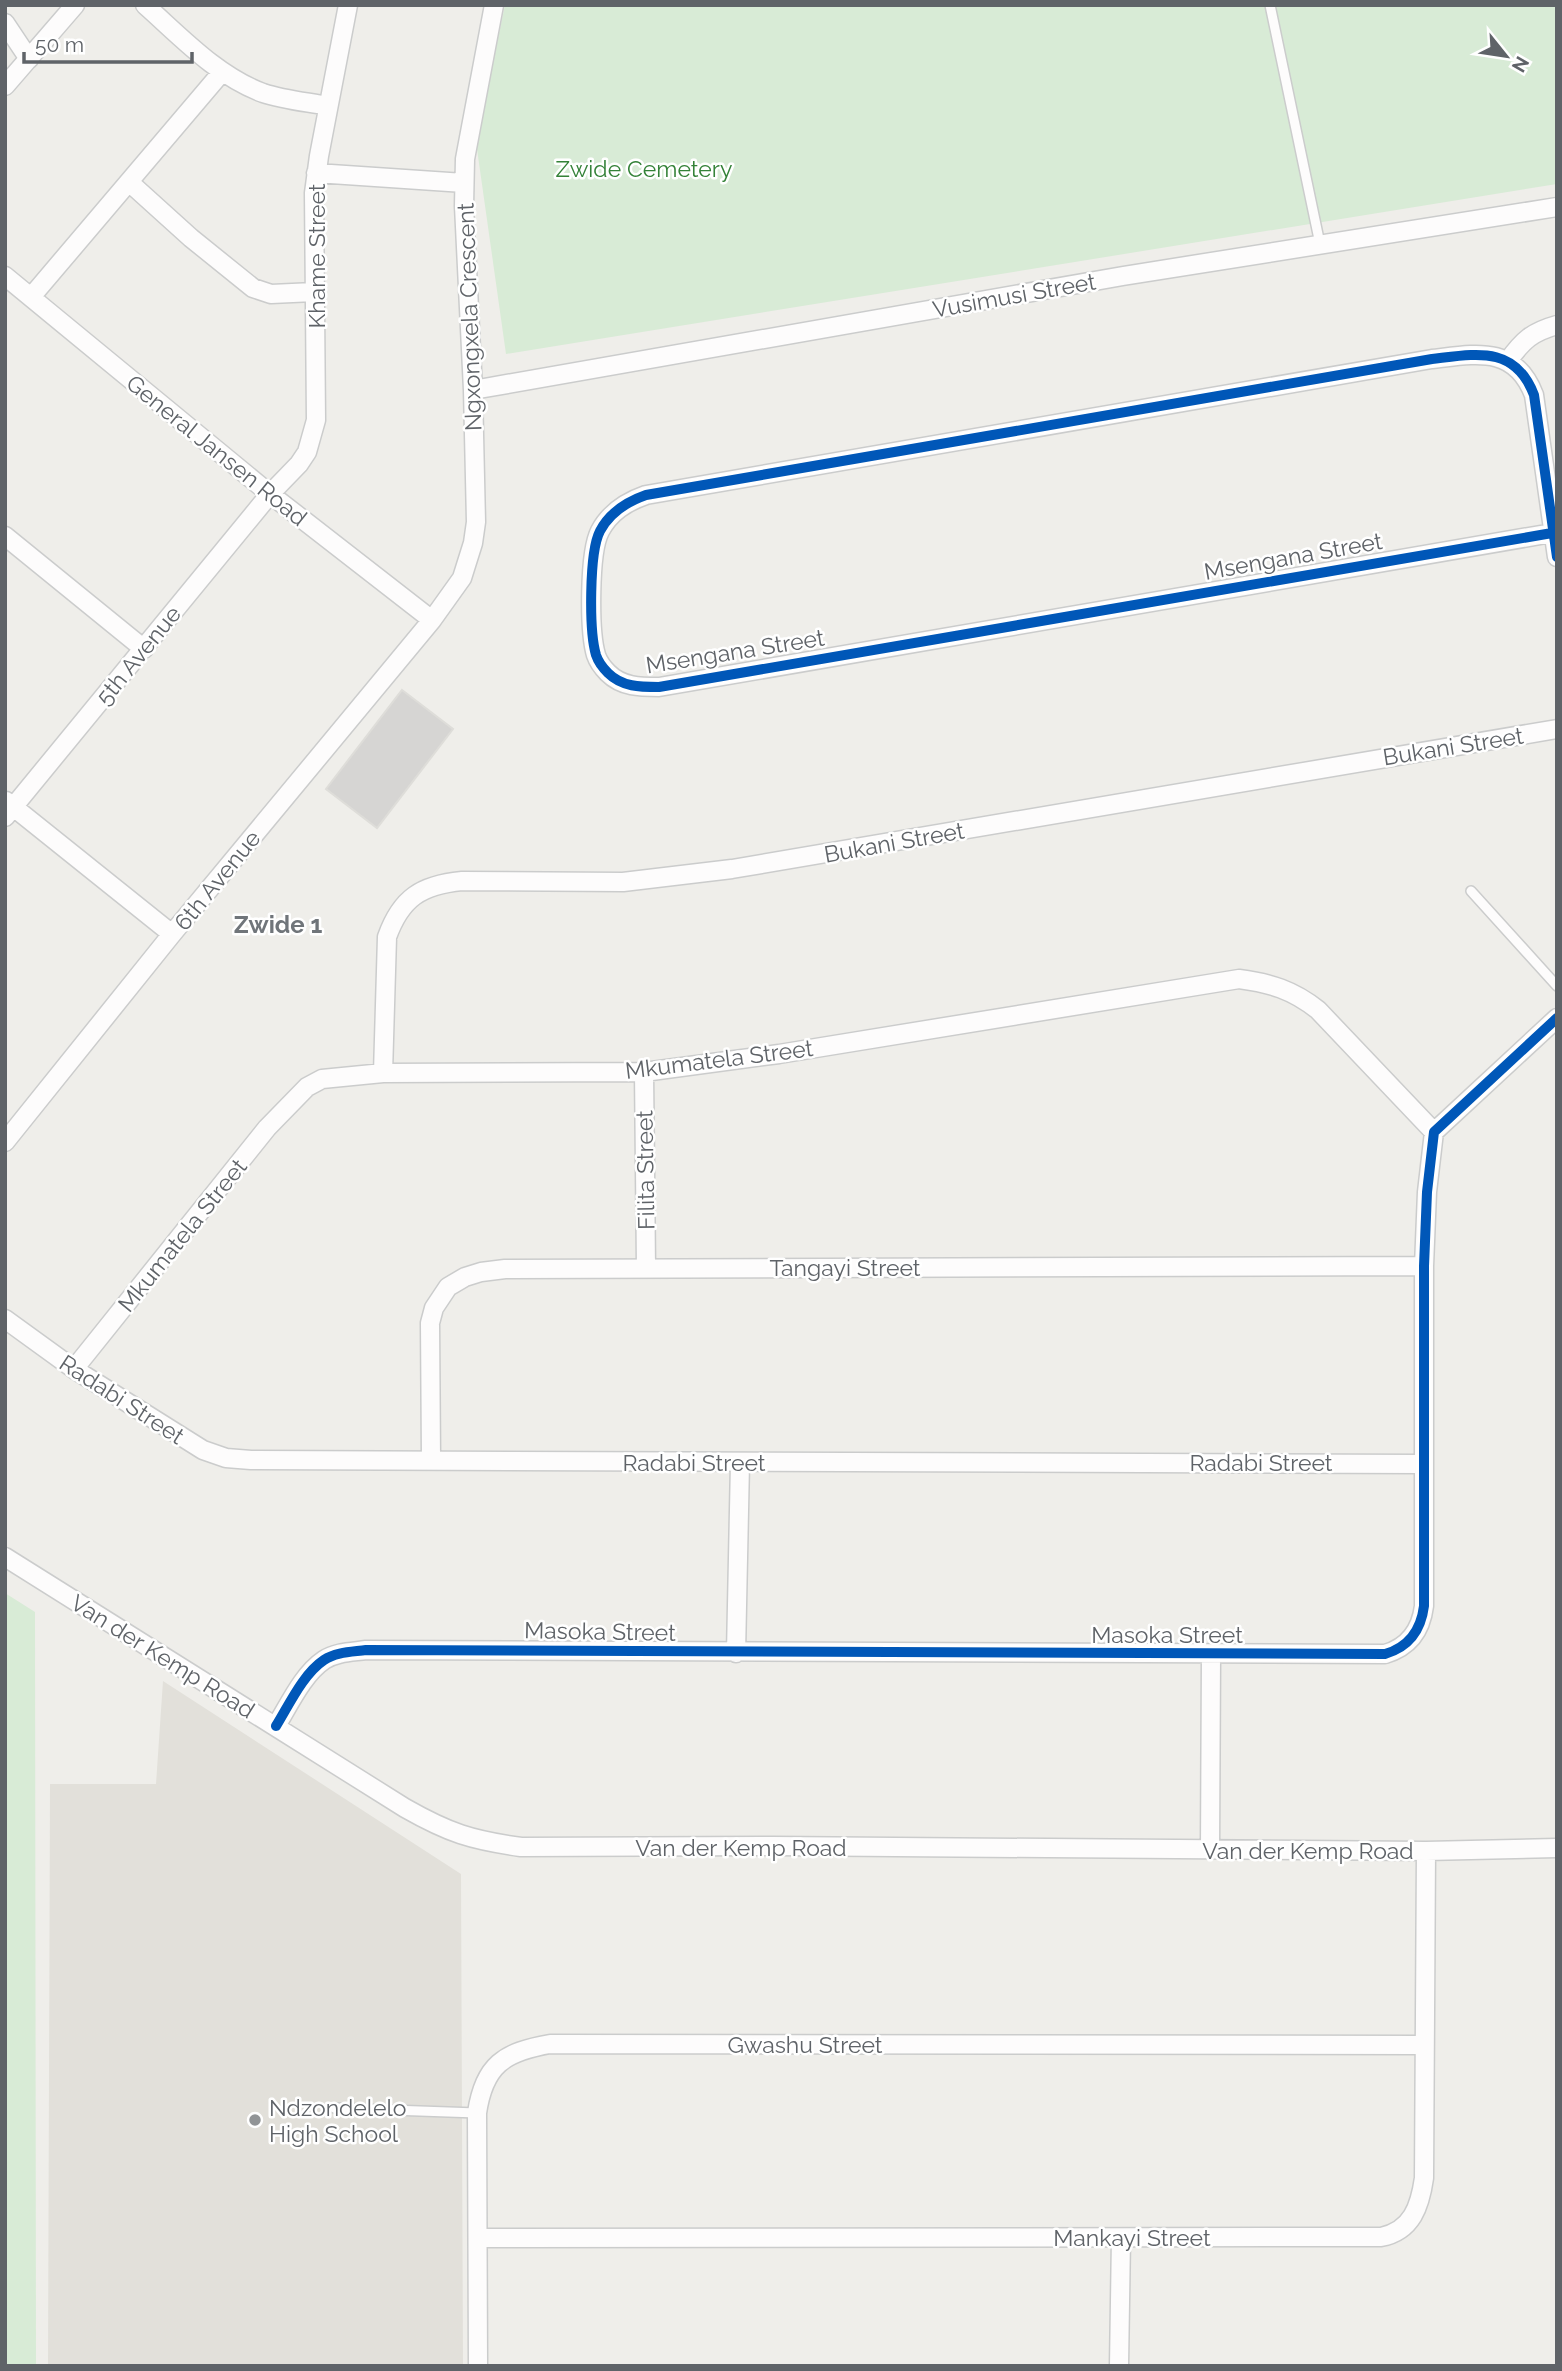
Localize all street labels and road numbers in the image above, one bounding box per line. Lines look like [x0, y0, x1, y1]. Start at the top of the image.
street label: Khame Street [303, 183, 330, 329]
street label: Ngxongxela Crescent [452, 202, 486, 432]
street label: Vusimusi Street [930, 267, 1098, 323]
street label: General Jansen Road [121, 369, 313, 531]
street label: Msengana Street [1202, 527, 1384, 585]
street label: 5th Avenue [90, 600, 186, 710]
street label: Msengana Street [644, 624, 826, 678]
street label: Bukani Street [1381, 722, 1525, 770]
street label: Bukani Street [822, 816, 966, 868]
street label: 6th Avenue [168, 825, 266, 935]
street label: Mkumatela Street [624, 1034, 815, 1084]
street label: Filita Street [630, 1110, 660, 1230]
street label: Mkumatela Street [112, 1153, 252, 1317]
street label: Tangayi Street [769, 1254, 921, 1281]
street label: Radabi Street [55, 1349, 190, 1449]
street label: Radabi Street [622, 1449, 766, 1476]
street label: Radabi Street [1189, 1449, 1333, 1476]
street label: Van der Kemp Road [66, 1589, 260, 1723]
street label: Masoka Street [524, 1616, 676, 1646]
street label: Masoka Street [1091, 1621, 1243, 1648]
street label: Van der Kemp Road [635, 1834, 847, 1861]
street label: Van der Kemp Road [1202, 1837, 1414, 1864]
street label: Gwashu Street [727, 2031, 883, 2058]
street label: Mankayi Street [1053, 2224, 1211, 2251]

